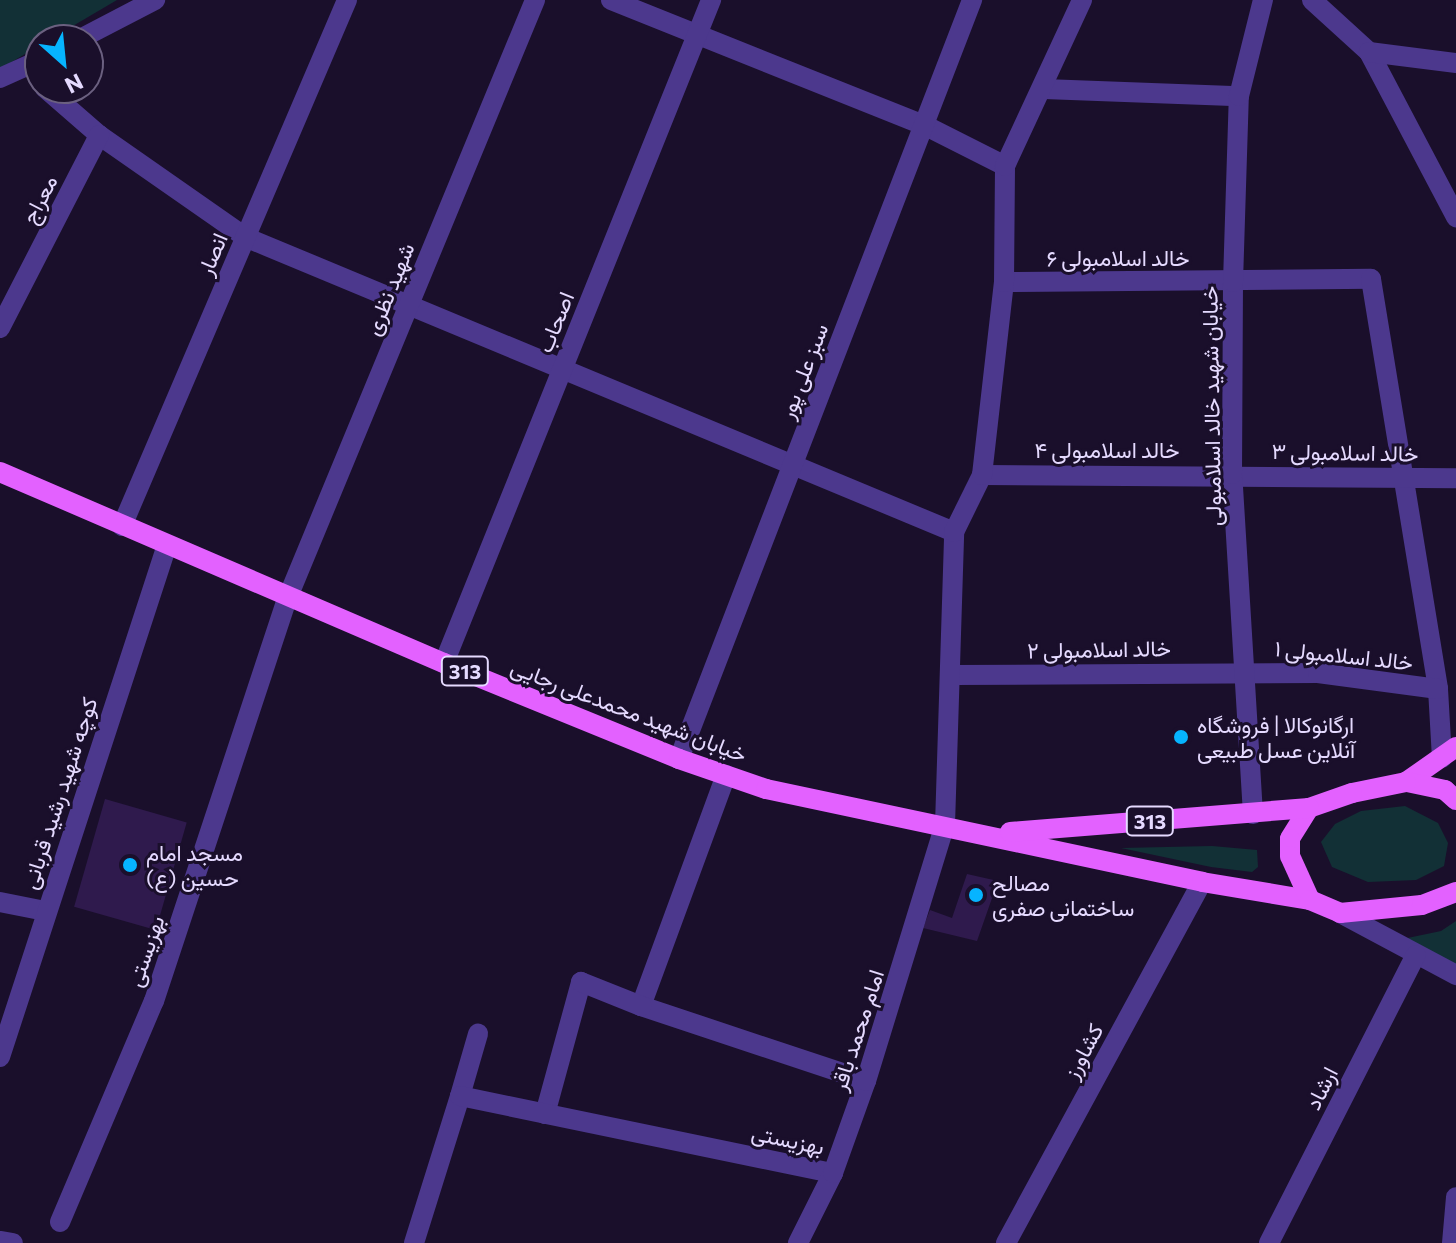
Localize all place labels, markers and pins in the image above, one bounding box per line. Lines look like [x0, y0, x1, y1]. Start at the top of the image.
place label: ارگانوکالا | فروشگاه آنلاین عسل طبیعی [1197, 711, 1355, 762]
marker: ارگانوکالا | فروشگاه آنلاین عسل طبیعی [1172, 728, 1190, 746]
place label: مسجد امام حسین (ع) [146, 839, 243, 890]
marker: مسجد امام حسین (ع) [121, 856, 139, 874]
place label: مصالح ساختمانی صفری [992, 869, 1134, 920]
marker: مصالح ساختمانی صفری [967, 886, 985, 904]

